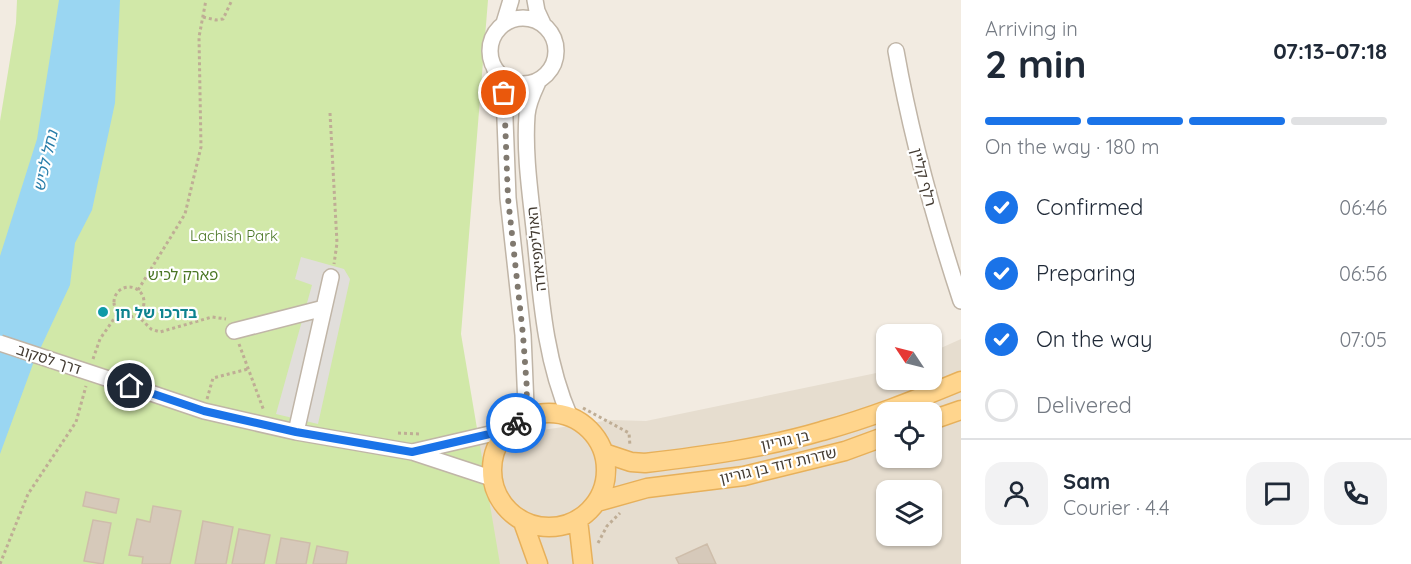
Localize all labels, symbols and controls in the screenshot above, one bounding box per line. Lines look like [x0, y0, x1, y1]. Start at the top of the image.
text: Arriving in [985, 16, 1078, 41]
text: 07:13–07:18 [1273, 37, 1387, 65]
text: 2 min [985, 39, 1087, 88]
pin [478, 67, 529, 118]
icon: bag [487, 76, 520, 109]
water label: נחל לכיש [28, 128, 62, 193]
text: On the way · 180 m [985, 134, 1159, 159]
street label: רלף קליין [907, 146, 941, 208]
icon: check [985, 191, 1018, 224]
text: Confirmed [1036, 193, 1143, 221]
text: 06:46 [1339, 195, 1387, 220]
street label: האולימפיאדה [522, 206, 550, 292]
park label: Lachish Park [190, 226, 278, 245]
icon: check [985, 257, 1018, 290]
text: Preparing [1036, 259, 1136, 287]
text: 06:56 [1339, 261, 1387, 286]
park label: פארק לכיש [148, 265, 218, 284]
place label: בדרכו של חן [115, 303, 197, 322]
marker: בדרכו של חן [96, 305, 110, 319]
icon: check [985, 323, 1018, 356]
north arrow [876, 324, 942, 390]
map controls [876, 324, 942, 546]
text: On the way [1036, 325, 1152, 353]
text: 07:05 [1339, 327, 1387, 352]
street label: דרך לסקוב [14, 340, 84, 378]
pin [104, 360, 155, 411]
icon: home [113, 369, 146, 402]
text: Delivered [1036, 391, 1132, 419]
courier [486, 393, 546, 453]
button: locate [876, 402, 942, 468]
icon: bike [500, 407, 533, 440]
street label: בן גוריון [759, 425, 811, 454]
street label: שדרות דוד בן גוריון [718, 442, 838, 488]
button: person [985, 462, 1048, 525]
button: chat [1246, 462, 1309, 525]
button: phone [1324, 462, 1387, 525]
text: Sam [1063, 467, 1110, 495]
button: layers [876, 480, 942, 546]
text: Courier · 4.4 [1063, 495, 1169, 520]

